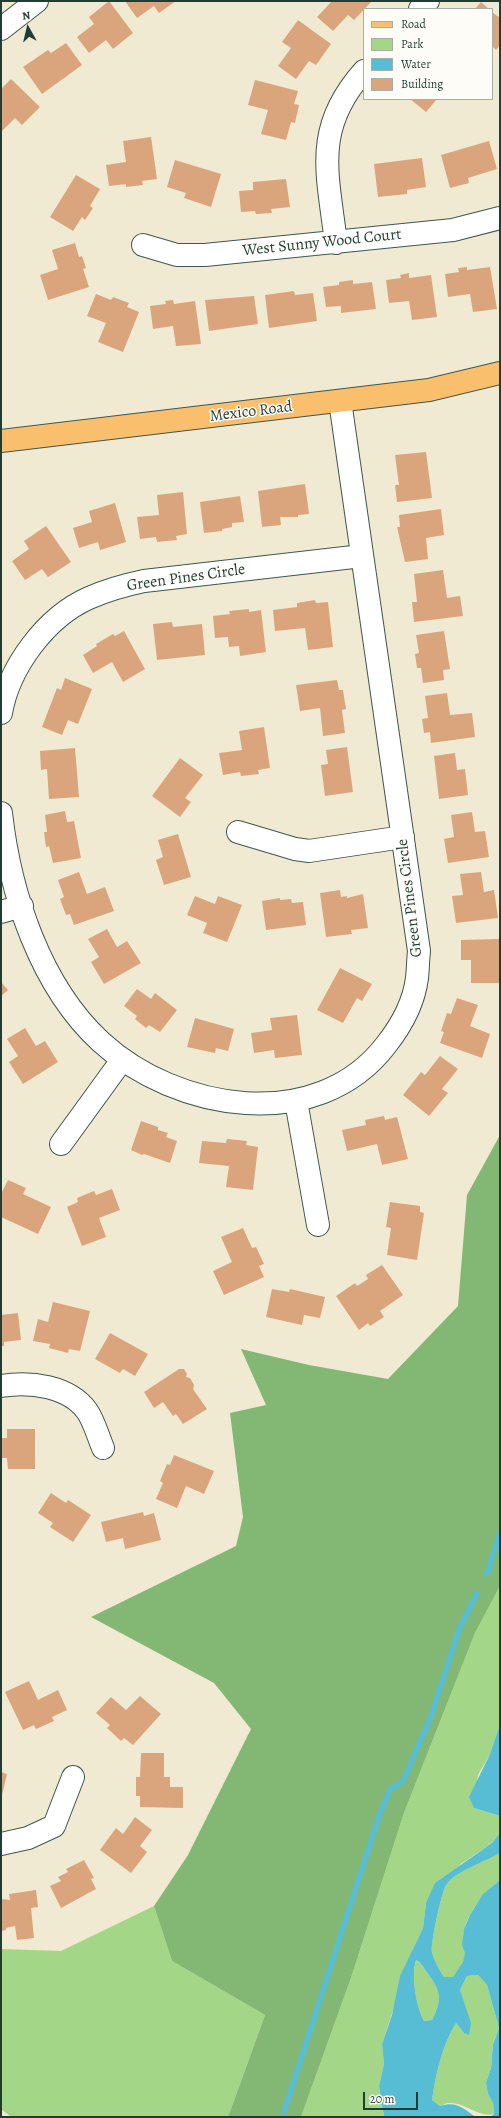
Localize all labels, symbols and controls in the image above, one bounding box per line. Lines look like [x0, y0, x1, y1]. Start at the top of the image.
north arrow [8, 8, 48, 48]
text: N [21, 8, 31, 24]
legend [363, 8, 493, 100]
text: Road [401, 16, 426, 32]
text: Park [401, 36, 424, 52]
text: Water [401, 56, 431, 72]
text: Building [401, 76, 443, 92]
street label: West Sunny Wood Court [242, 225, 402, 261]
street label: Mexico Road [209, 397, 293, 427]
street label: Green Pines Circle [126, 560, 246, 596]
street label: Green Pines Circle [393, 838, 427, 958]
scale bar [365, 2084, 420, 2110]
text: 20 m [370, 2091, 394, 2107]

